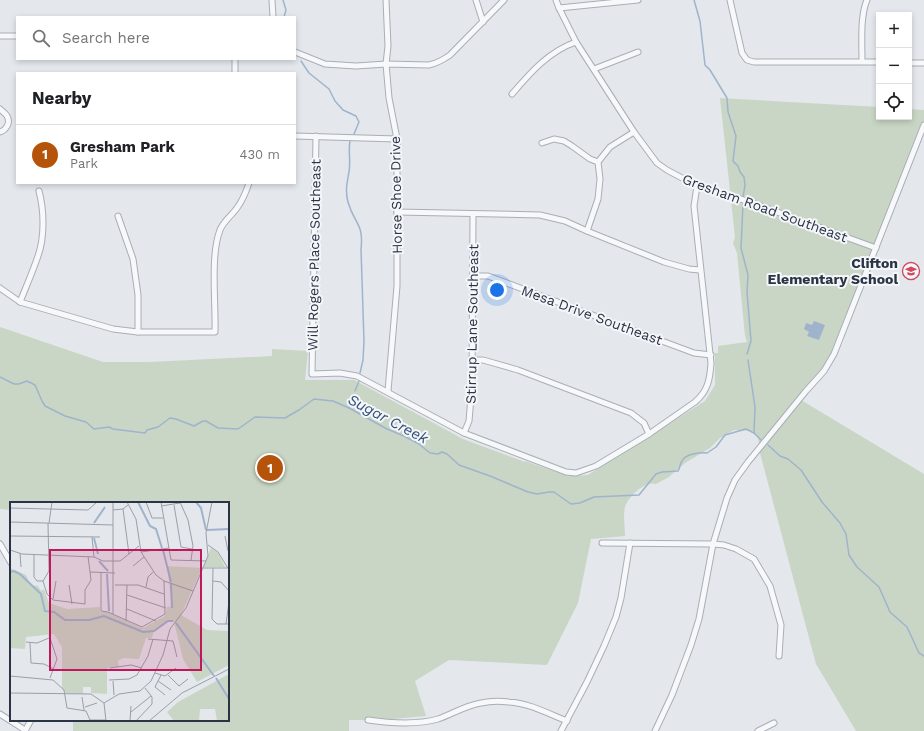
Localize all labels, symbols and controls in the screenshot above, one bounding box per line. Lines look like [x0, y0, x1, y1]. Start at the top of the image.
map controls [876, 12, 912, 120]
button: + [876, 12, 912, 48]
search box [16, 16, 296, 60]
icon: search [30, 27, 52, 49]
text: Search here [62, 29, 150, 47]
button: − [876, 48, 912, 84]
button: locate [876, 84, 912, 120]
text: Nearby [32, 88, 91, 108]
street label: Horse Shoe Drive [387, 136, 405, 254]
text: Gresham Park [70, 138, 175, 156]
text: 1 [42, 147, 48, 162]
text: 430 m [240, 147, 280, 162]
text: Park [70, 156, 98, 171]
street label: Will Rogers Place Southeast [304, 159, 324, 351]
street label: Gresham Road Southeast [680, 171, 850, 245]
street label: Stirrup Lane Southeast [463, 244, 481, 404]
place label: Clifton Elementary School [768, 255, 898, 287]
school or university icon: Clifton Elementary School [901, 261, 921, 281]
your location [487, 280, 507, 300]
street label: Mesa Drive Southeast [519, 282, 665, 348]
water label: Sugar Creek [345, 390, 432, 448]
pin: 1 [257, 453, 283, 483]
inset map [10, 502, 229, 721]

